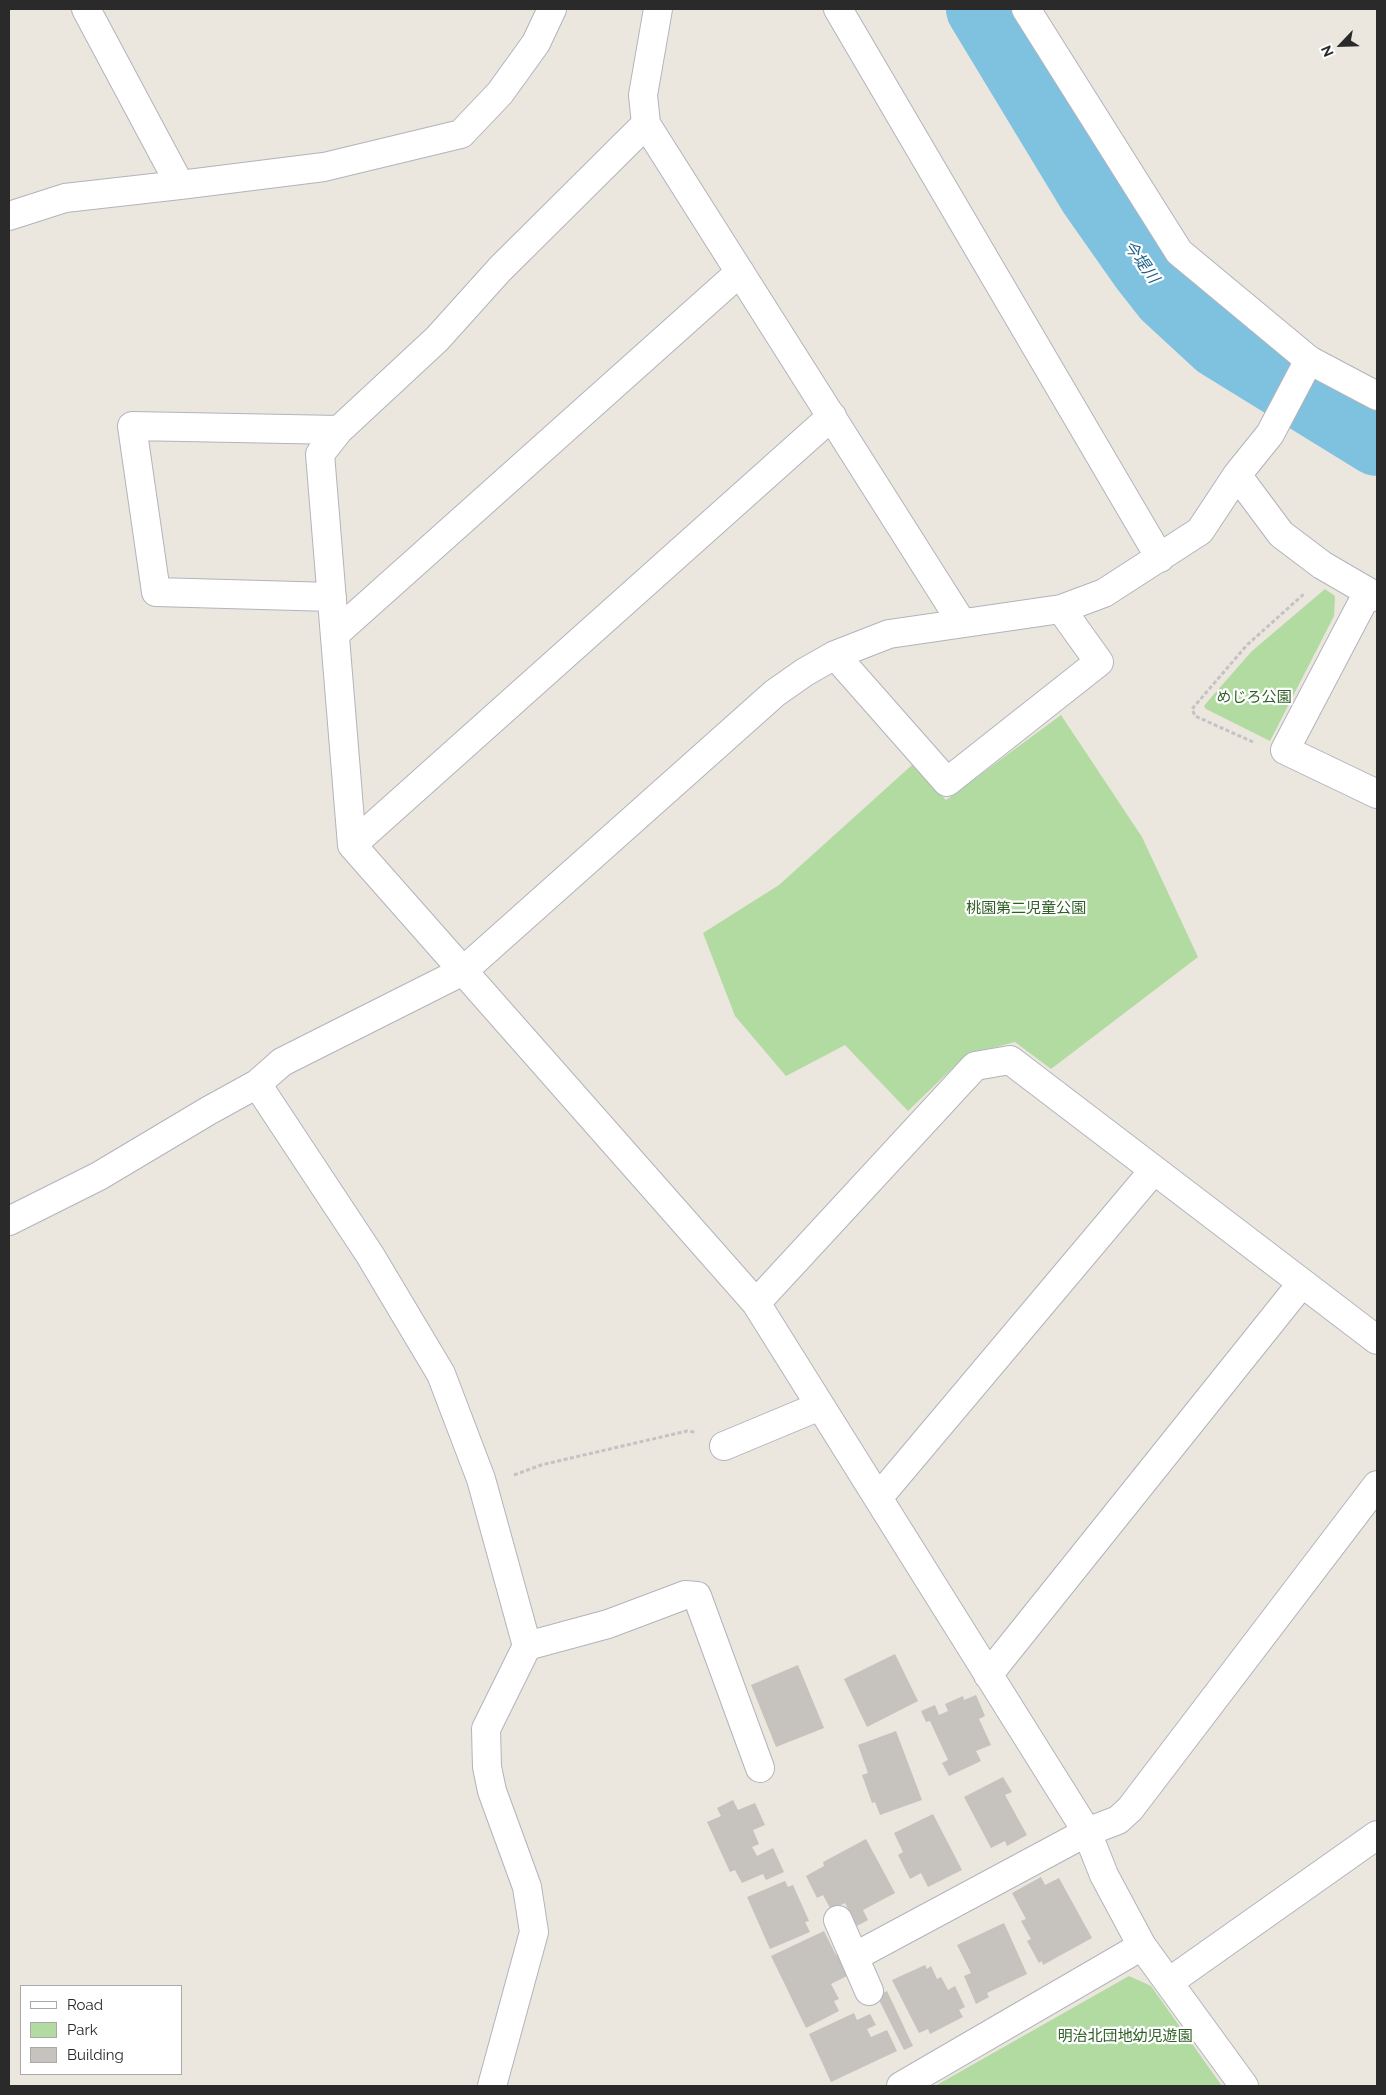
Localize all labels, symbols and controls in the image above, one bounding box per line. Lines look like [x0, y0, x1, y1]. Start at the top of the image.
north arrow [1316, 20, 1366, 70]
text: N [1318, 43, 1337, 59]
water label: 今堤川 [1119, 237, 1163, 287]
park label: めじろ公園 [1217, 688, 1291, 706]
park label: 桃園第二児童公園 [966, 899, 1086, 917]
legend [20, 1985, 182, 2075]
text: Road [67, 1996, 103, 2014]
text: Park [67, 2021, 98, 2039]
park label: 明治北団地幼児遊園 [1058, 2027, 1192, 2045]
text: Building [67, 2046, 124, 2064]

